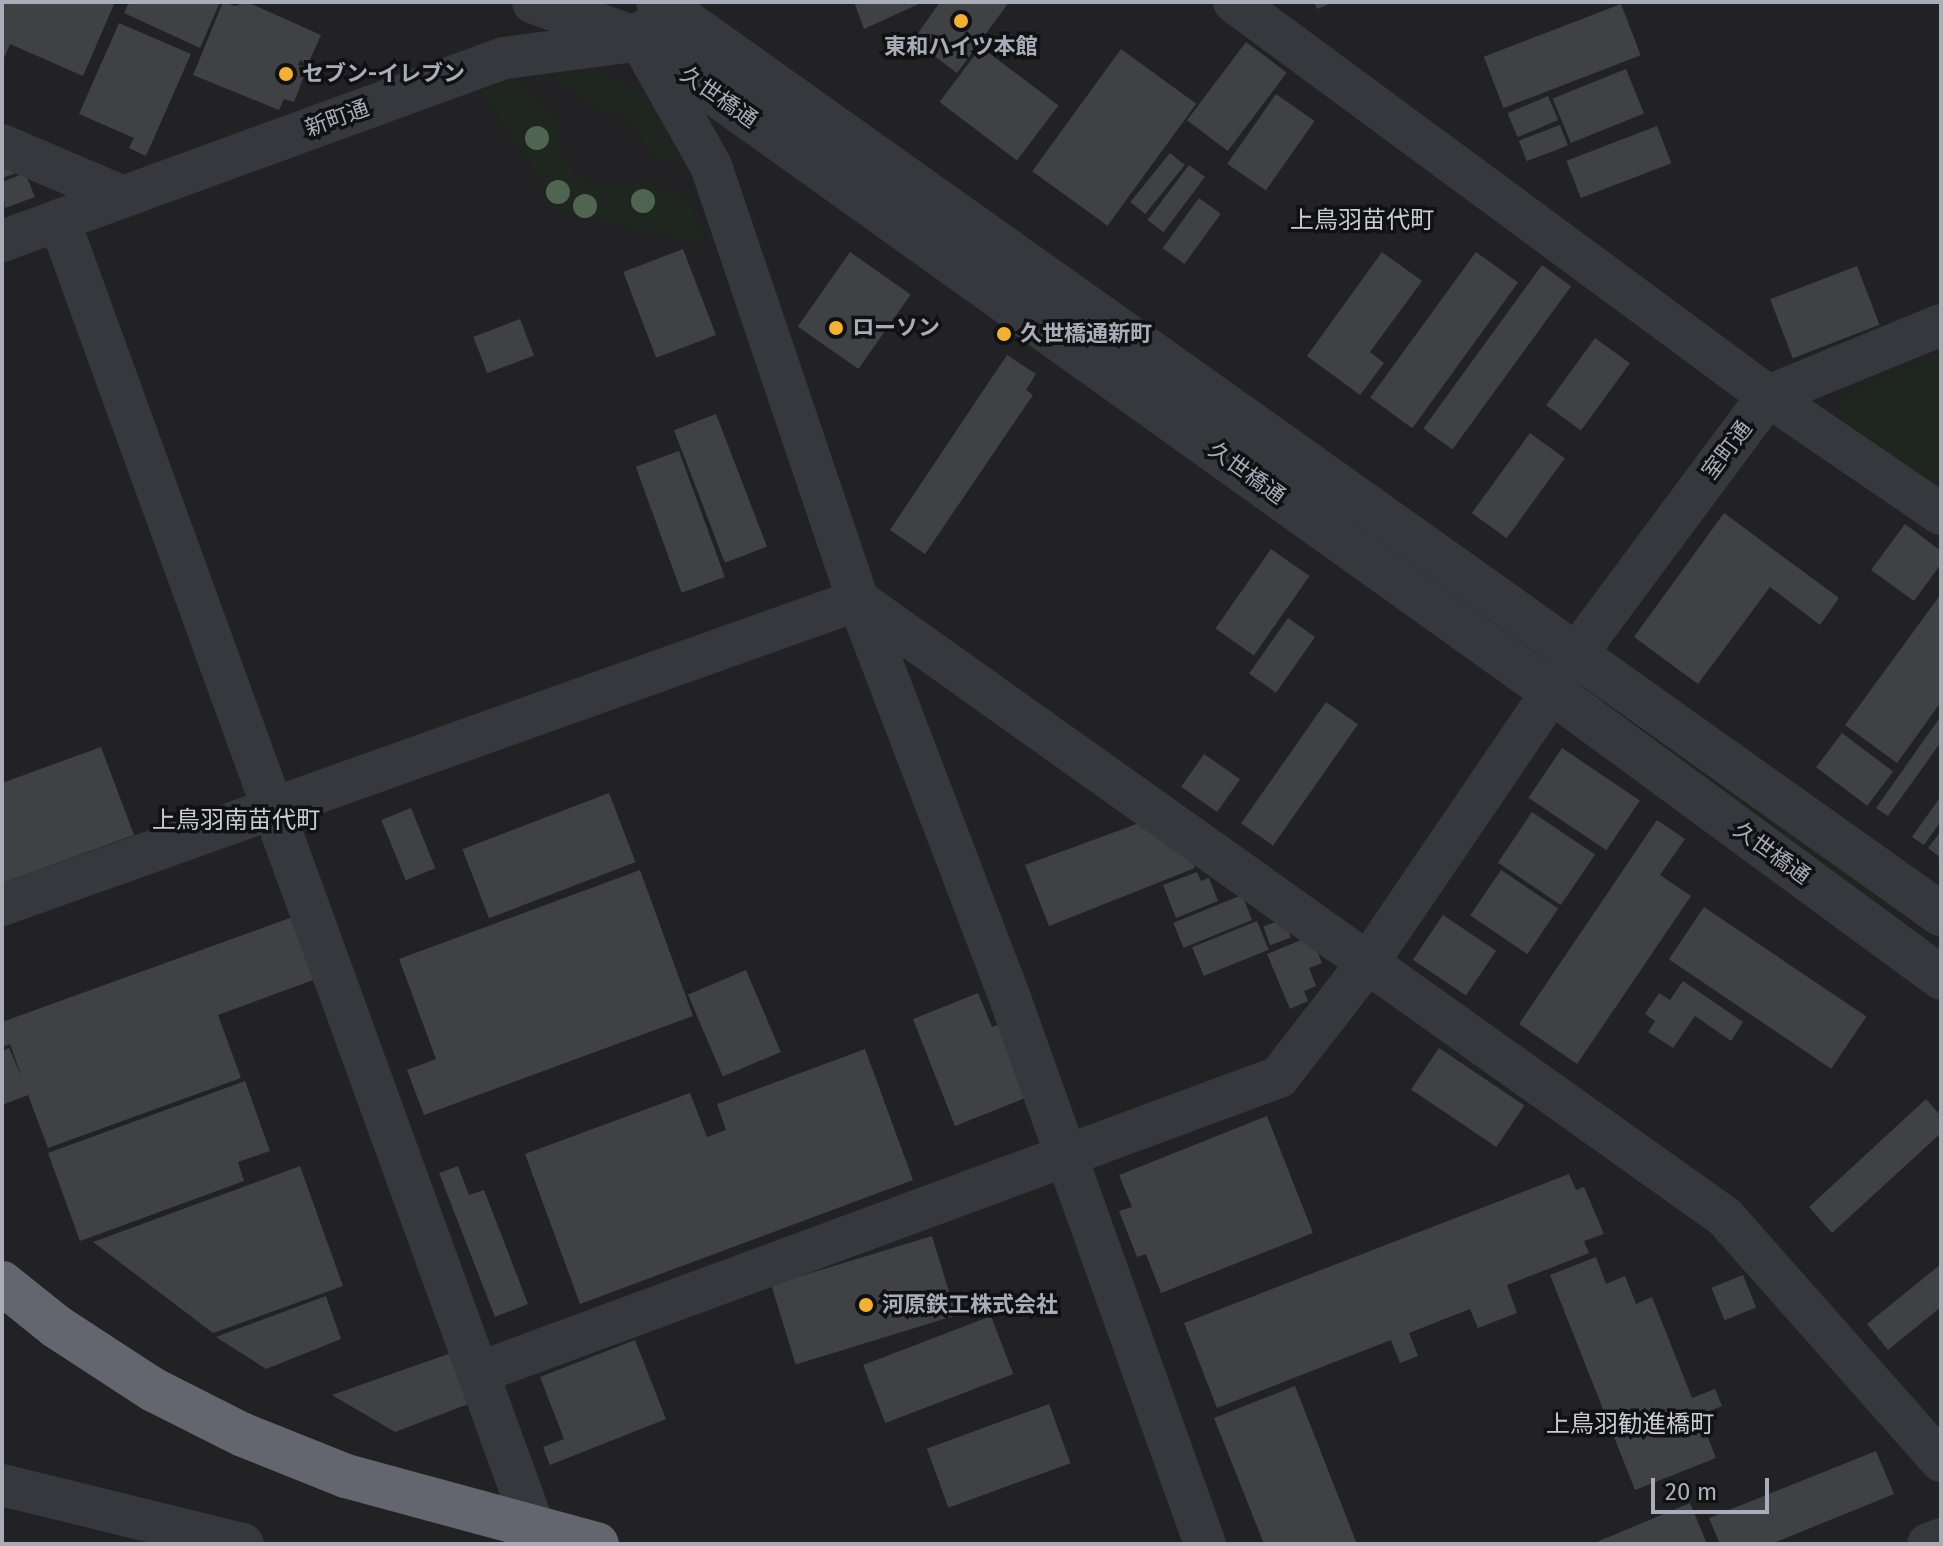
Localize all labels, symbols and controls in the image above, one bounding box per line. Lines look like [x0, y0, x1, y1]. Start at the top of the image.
marker: 東和ハイツ本館 [952, 12, 970, 30]
place label: 東和ハイツ本館 [884, 34, 1038, 60]
place label: セブン-イレブン [302, 61, 465, 87]
street label: 久世橋通 [675, 61, 763, 133]
marker: セブン-イレブン [277, 65, 295, 83]
street label: 新町通 [301, 94, 373, 142]
district label: 上鳥羽苗代町 [1290, 207, 1434, 235]
place label: ローソン [852, 315, 940, 341]
marker: ローソン [827, 319, 845, 337]
place label: 久世橋通新町 [1020, 321, 1152, 347]
marker: 久世橋通新町 [995, 325, 1013, 343]
street label: 室町通 [1697, 416, 1757, 484]
street label: 久世橋通 [1204, 436, 1290, 510]
district label: 上鳥羽南苗代町 [152, 807, 320, 835]
street label: 久世橋通 [1729, 816, 1815, 890]
place label: 河原鉄工株式会社 [882, 1292, 1058, 1318]
marker: 河原鉄工株式会社 [857, 1296, 875, 1314]
district label: 上鳥羽勧進橋町 [1546, 1411, 1714, 1439]
scale bar [1655, 1462, 1773, 1512]
text: 20 m [1665, 1478, 1717, 1506]

